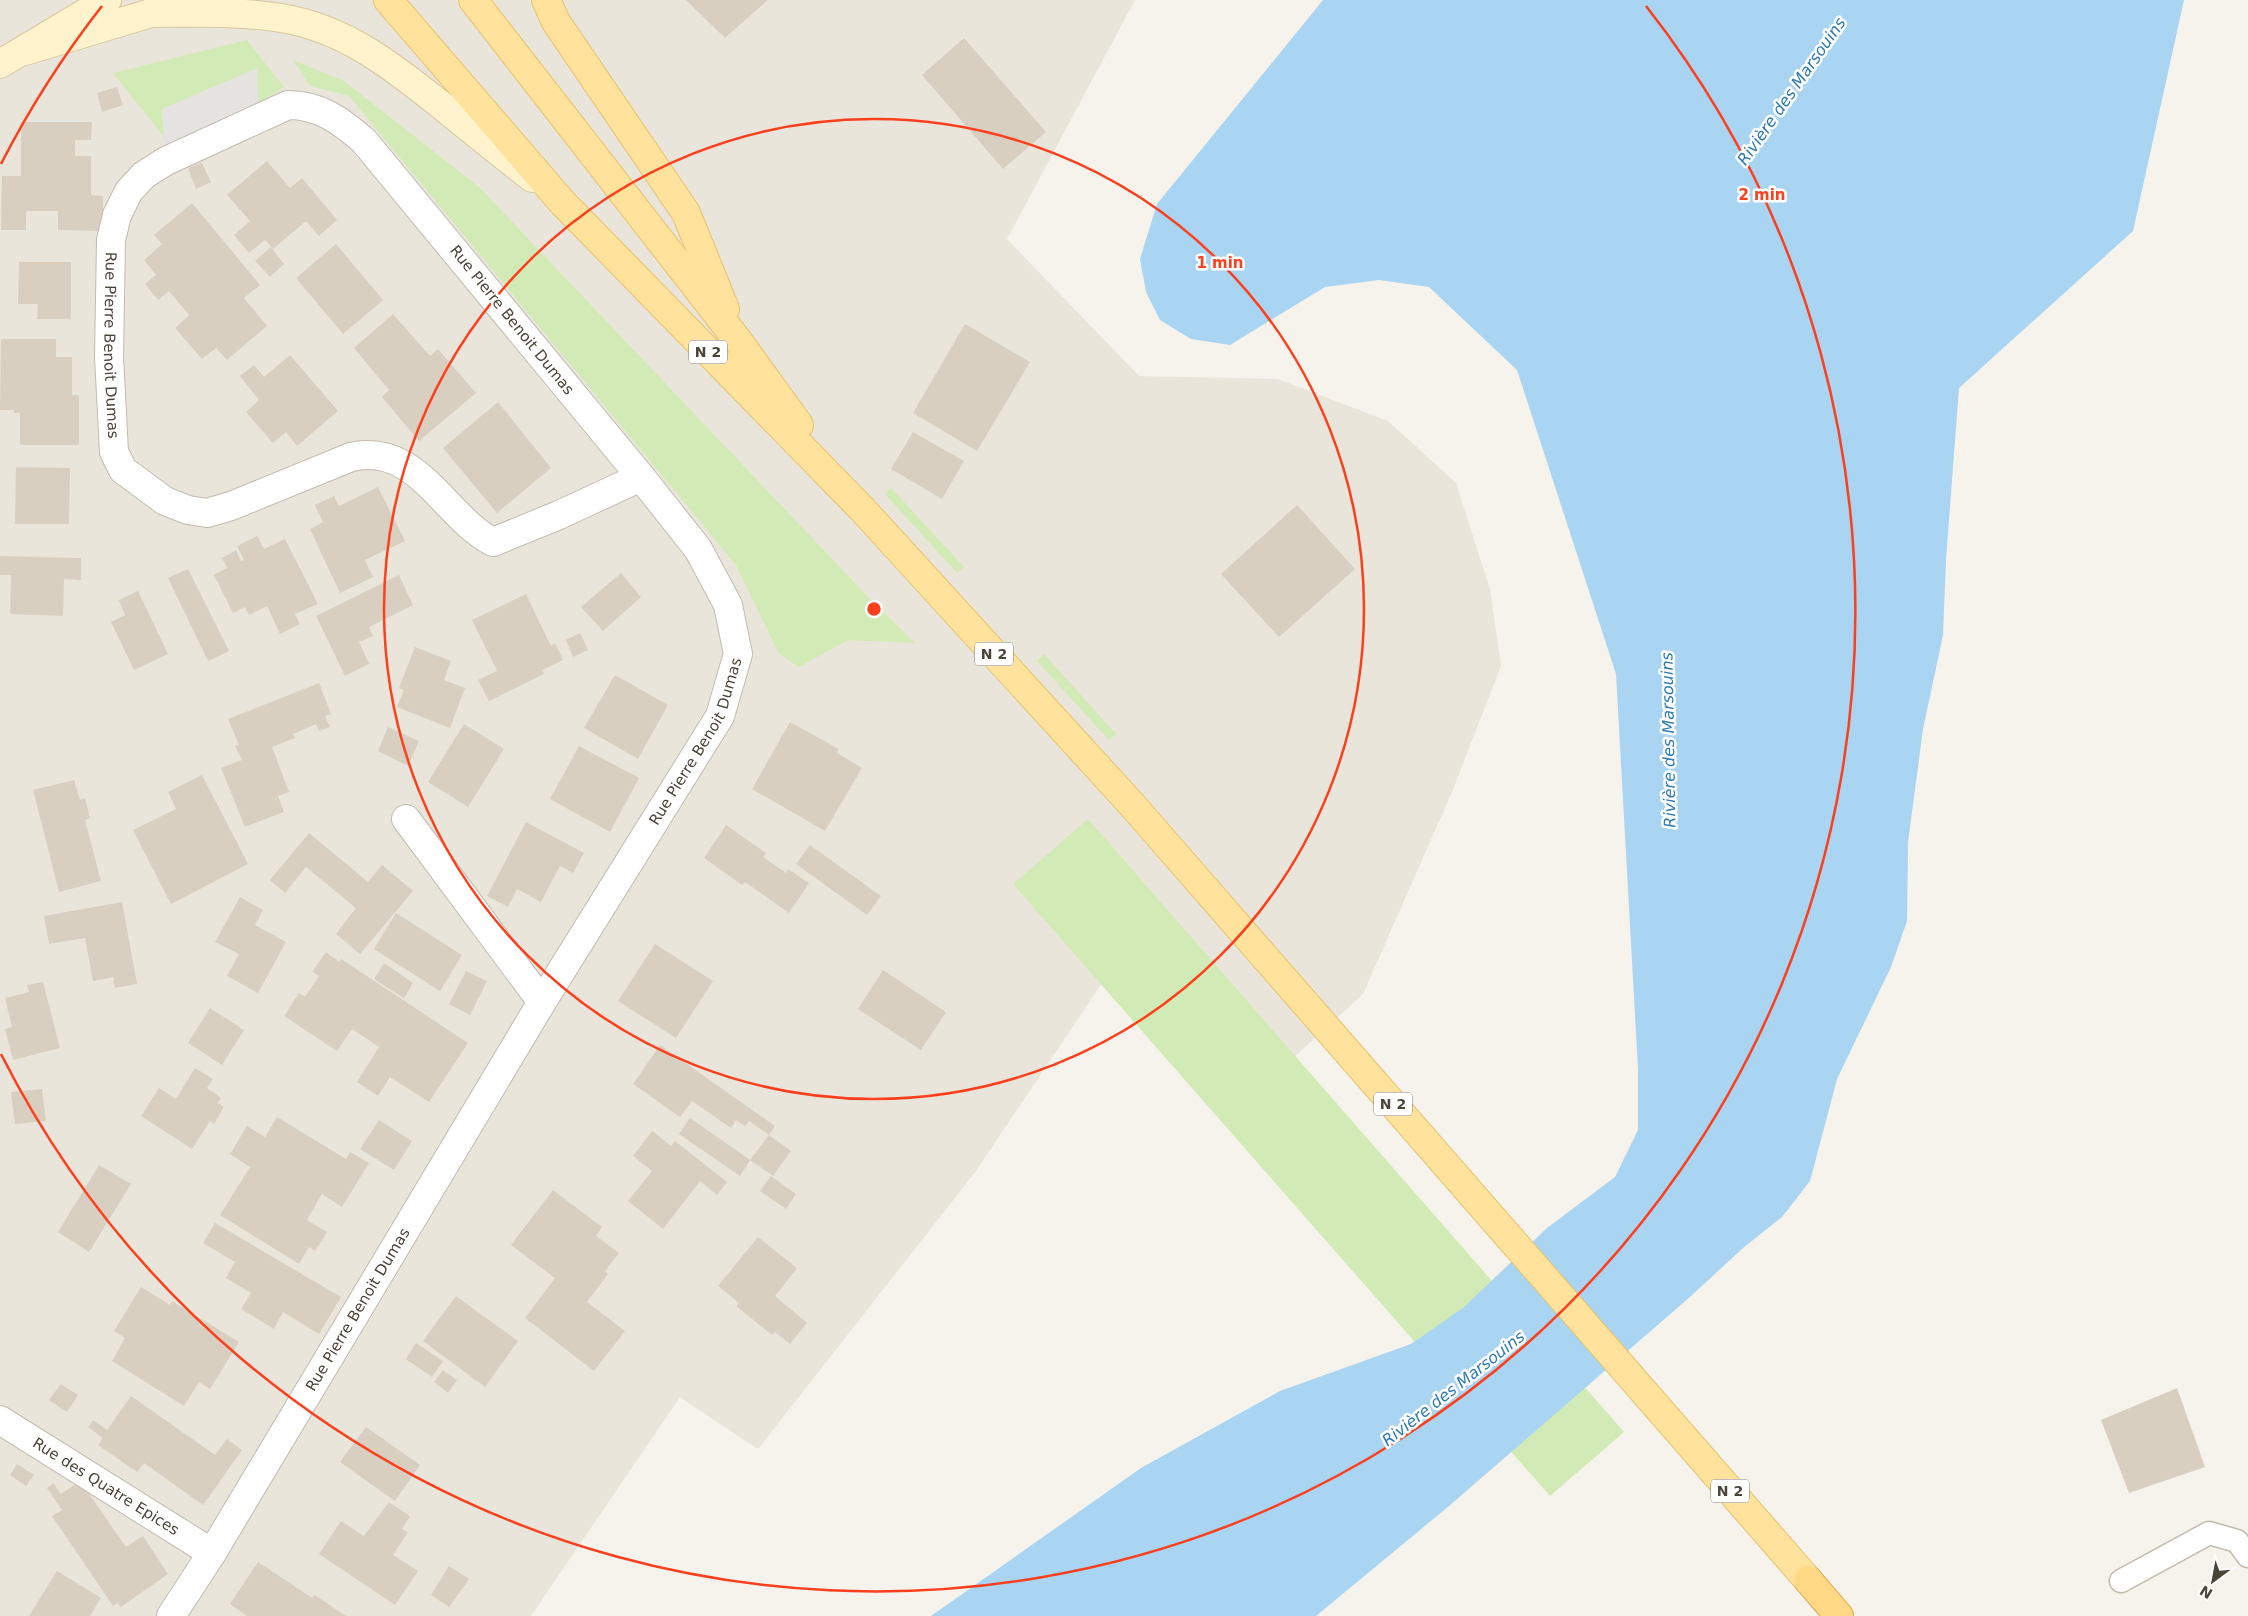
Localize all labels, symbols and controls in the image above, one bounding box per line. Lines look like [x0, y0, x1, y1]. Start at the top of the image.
water label: Rivière des Marsouins [1733, 14, 1850, 169]
text: 2 min [1738, 186, 1786, 204]
street label: Rue Pierre Benoit Dumas [446, 242, 578, 398]
street label: Rue Pierre Benoit Dumas [100, 252, 122, 439]
text: 1 min [1196, 254, 1244, 272]
road number: N 2 [689, 341, 727, 364]
centre of rings [865, 600, 883, 618]
road number: N 2 [975, 642, 1013, 666]
water label: Rivière des Marsouins [1657, 652, 1680, 828]
street label: Rue Pierre Benoit Dumas [645, 656, 745, 828]
road number: N 2 [1374, 1092, 1412, 1116]
street label: Rue Pierre Benoit Dumas [302, 1225, 414, 1394]
water label: Rivière des Marsouins [1378, 1327, 1528, 1450]
street label: Rue des Quatre Epices [29, 1434, 183, 1539]
road number: N 2 [1711, 1480, 1749, 1502]
north arrow [2188, 1556, 2238, 1606]
text: N [2197, 1582, 2215, 1602]

